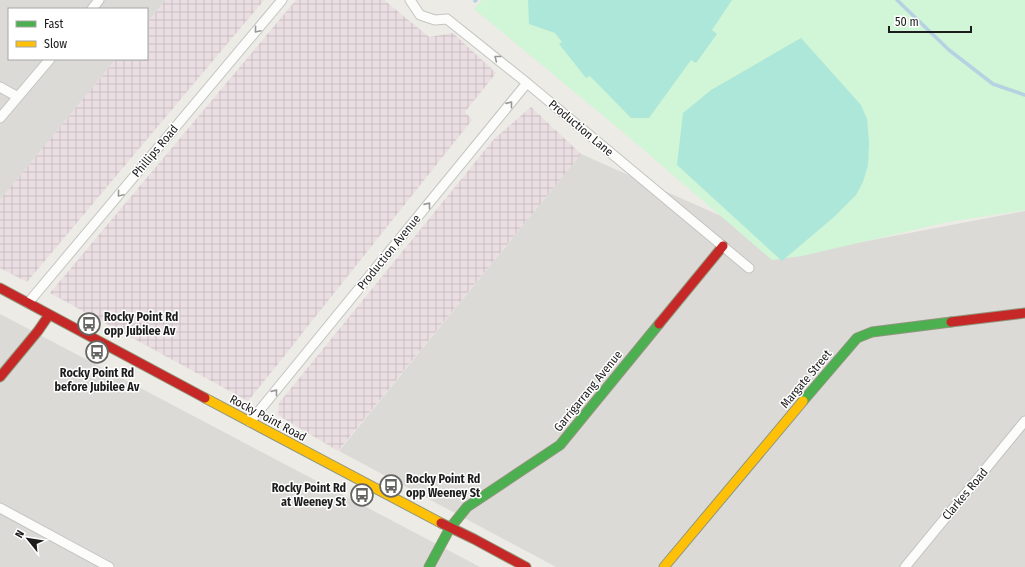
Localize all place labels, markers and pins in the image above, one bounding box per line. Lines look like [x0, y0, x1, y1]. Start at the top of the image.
place label: Rocky Point Rd opp Jubilee Av [104, 310, 178, 338]
bus stop icon: Rocky Point Rd opp Jubilee Av [76, 311, 102, 337]
bus stop icon: Rocky Point Rd before Jubilee Av [84, 339, 110, 365]
place label: Rocky Point Rd before Jubilee Av [55, 366, 140, 394]
place label: Rocky Point Rd opp Weeney St [406, 472, 481, 500]
bus stop icon: Rocky Point Rd opp Weeney St [378, 473, 404, 499]
place label: Rocky Point Rd at Weeney St [272, 481, 347, 509]
bus stop icon: Rocky Point Rd at Weeney St [349, 482, 375, 508]

